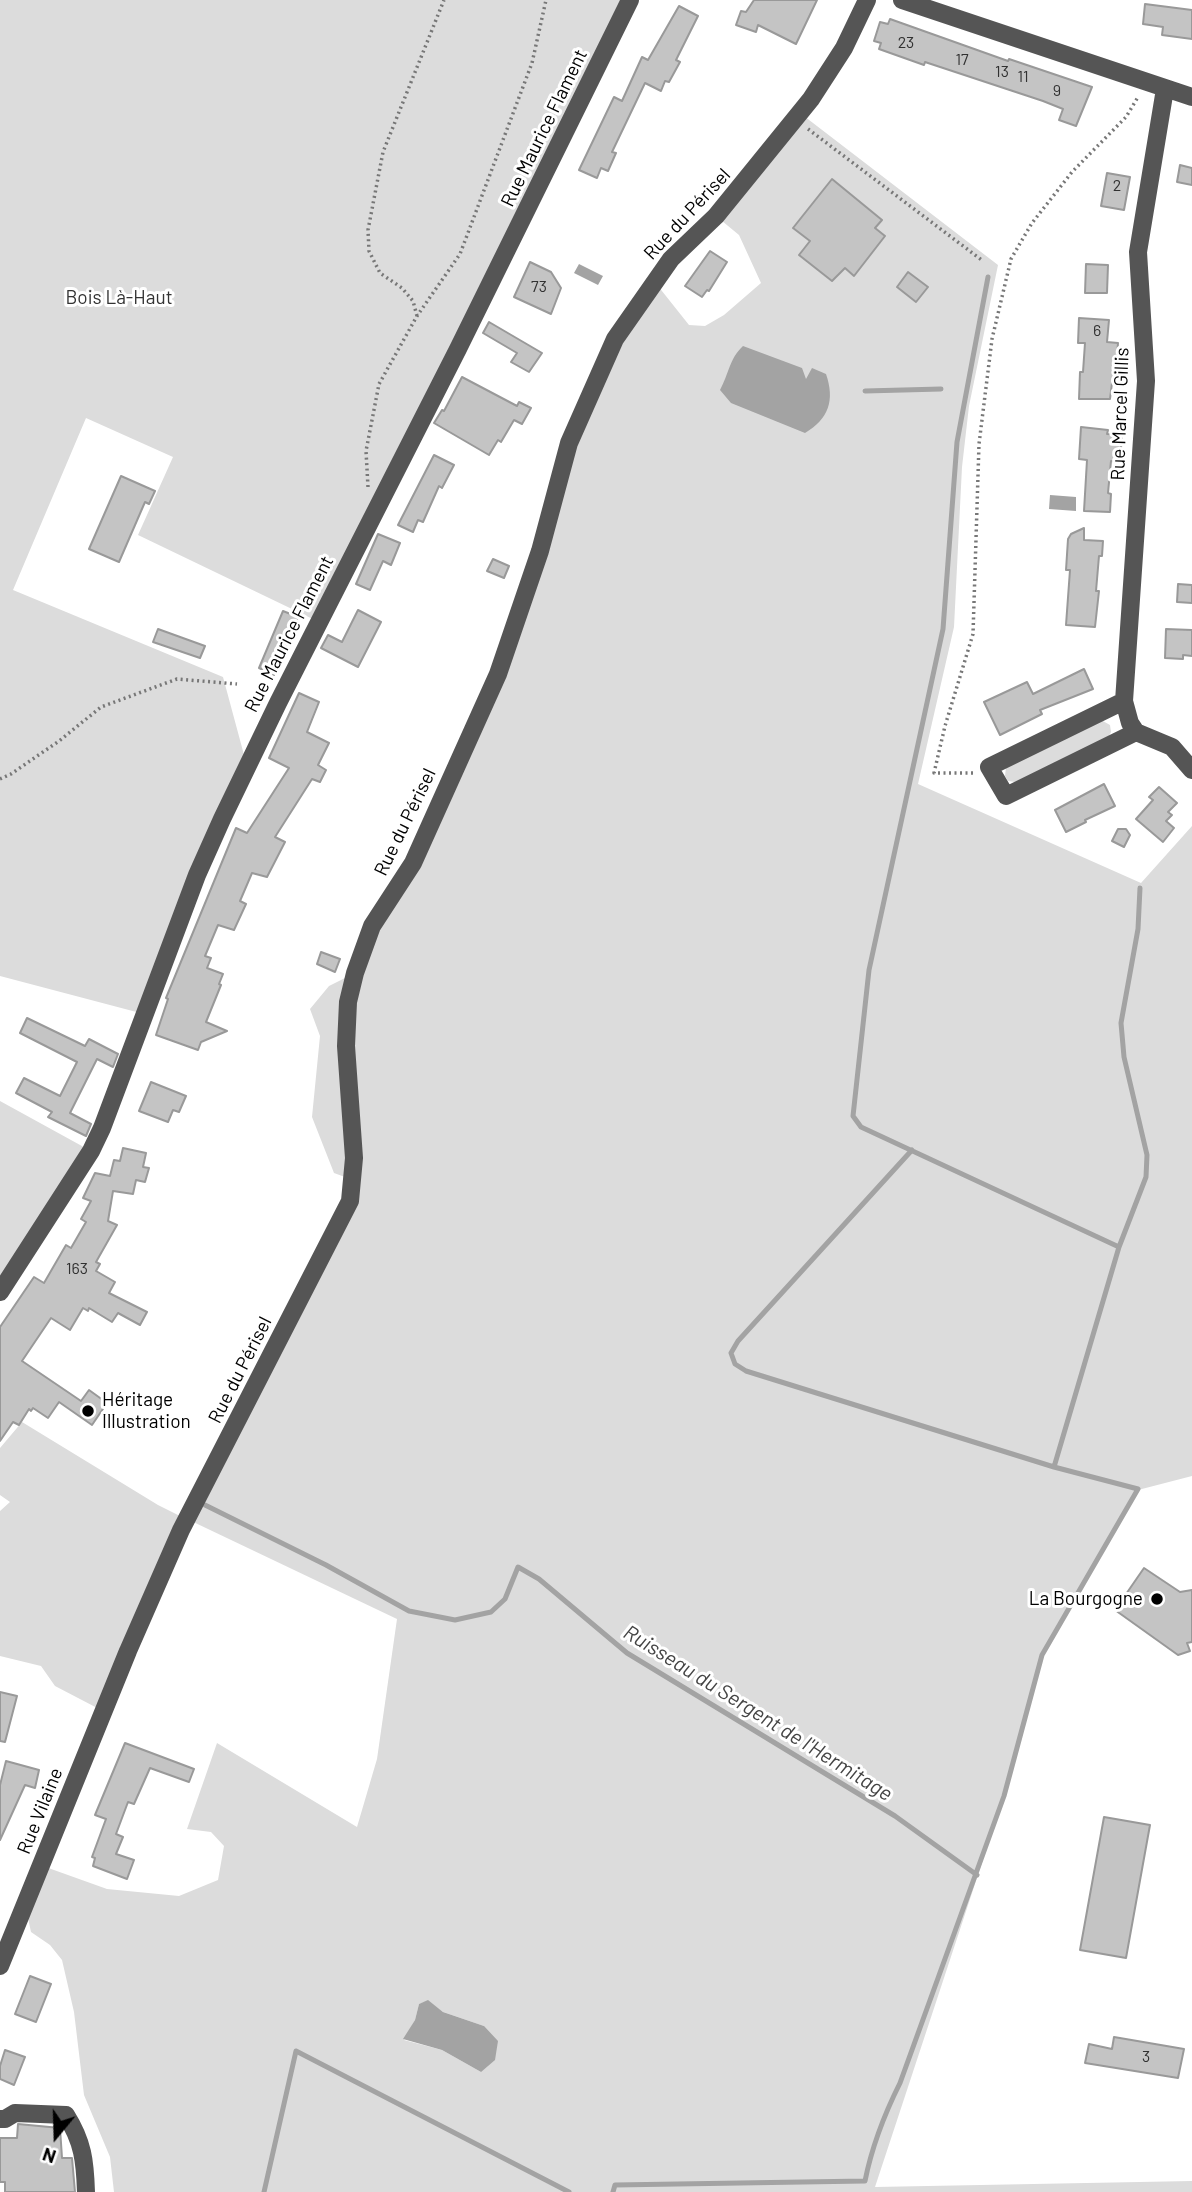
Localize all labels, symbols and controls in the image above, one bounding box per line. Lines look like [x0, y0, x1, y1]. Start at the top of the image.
house number: 23 [898, 33, 914, 53]
street label: Rue Maurice Flament [496, 45, 592, 211]
house number: 17 [955, 50, 969, 70]
house number: 13 [995, 62, 1009, 82]
house number: 11 [1017, 67, 1029, 87]
house number: 9 [1053, 81, 1061, 101]
street label: Rue du Périsel [639, 164, 735, 264]
house number: 2 [1113, 176, 1121, 196]
house number: 73 [531, 277, 547, 297]
park label: Bois Là-Haut [65, 287, 173, 309]
house number: 6 [1093, 321, 1101, 341]
street label: Rue Marcel Gillis [1106, 347, 1134, 481]
street label: Rue Maurice Flament [240, 552, 338, 716]
street label: Rue du Périsel [369, 765, 441, 879]
house number: 163 [66, 1259, 88, 1279]
street label: Rue du Périsel [203, 1313, 277, 1427]
place label: Héritage Illustration [102, 1389, 191, 1433]
marker: Héritage Illustration [80, 1403, 96, 1419]
place label: La Bourgogne [1029, 1588, 1143, 1610]
marker: La Bourgogne [1149, 1591, 1165, 1607]
water label: Ruisseau du Sergent de l'Hermitage [619, 1620, 897, 1806]
street label: Rue Vilaine [12, 1765, 68, 1857]
house number: 3 [1142, 2047, 1150, 2067]
north arrow [21, 2101, 91, 2171]
text: N [39, 2143, 59, 2169]

